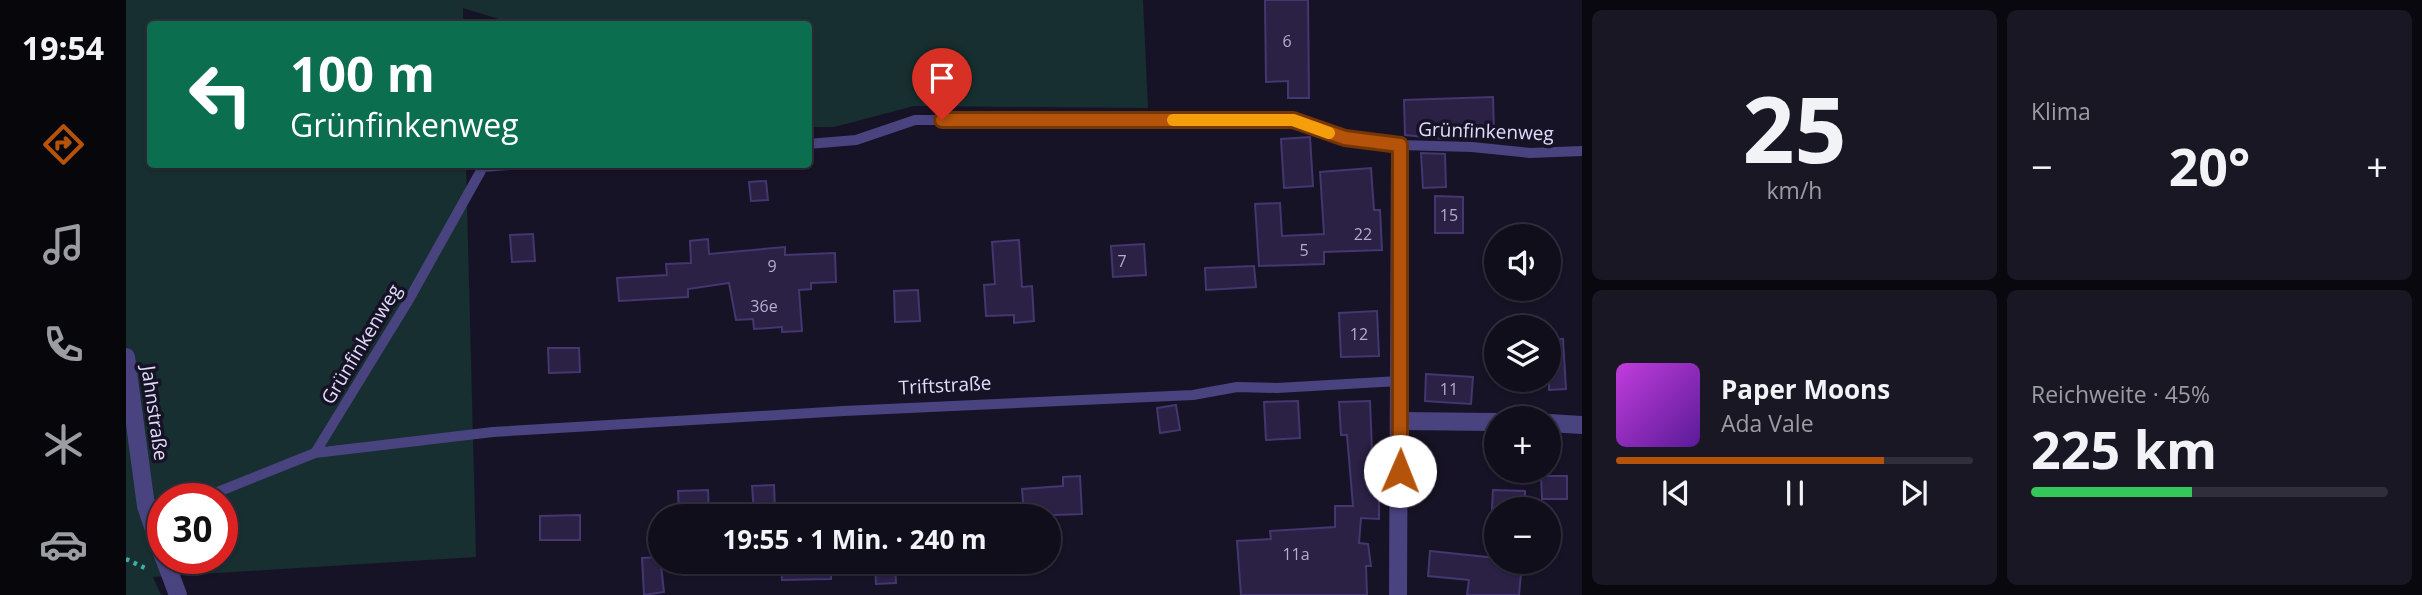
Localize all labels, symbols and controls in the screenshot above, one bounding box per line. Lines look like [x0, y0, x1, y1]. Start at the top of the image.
text: 19:54 [22, 26, 104, 69]
house number: 6 [1282, 30, 1292, 52]
text: 100 m [290, 40, 435, 106]
pin [912, 48, 972, 120]
icon: left [175, 49, 266, 140]
icon: arrive [923, 59, 961, 97]
text: 25 [1742, 66, 1847, 190]
text: Klima [2031, 95, 2091, 127]
text: Grünfinkenweg [290, 103, 519, 146]
street label: Grünfinkenweg [1418, 116, 1554, 146]
icon: directions [39, 120, 88, 169]
text: 20° [2169, 130, 2250, 201]
text: − [2031, 140, 2053, 192]
text: + [2366, 140, 2388, 192]
text: km/h [1767, 174, 1822, 206]
house number: 15 [1440, 204, 1458, 226]
icon: music [39, 220, 88, 269]
house number: 22 [1354, 223, 1372, 245]
map controls [1484, 224, 1561, 574]
button: sound [1484, 224, 1561, 301]
house number: 5 [1299, 239, 1309, 261]
house number: 7 [1117, 250, 1127, 272]
house number: 9 [767, 255, 777, 277]
street label: Grünfinkenweg [315, 279, 407, 409]
house number: 36e [750, 295, 778, 317]
button: layers [1484, 315, 1561, 392]
icon: phone [39, 320, 88, 369]
house number: 12 [1350, 323, 1368, 345]
street label: Jahnstraße [135, 362, 175, 462]
street label: Triftstraße [898, 370, 992, 400]
text: Paper Moons [1721, 371, 1890, 407]
house number: 11 [1440, 378, 1458, 400]
text: Reichweite · 45% [2031, 378, 2210, 410]
button: + [1484, 406, 1561, 483]
text: Ada Vale [1721, 407, 1814, 439]
text: 225 km [2031, 413, 2217, 484]
icon: climate [39, 420, 88, 469]
position arrow [1363, 434, 1437, 508]
icon: previous [1657, 474, 1695, 512]
icon: pause [1776, 474, 1814, 512]
icon: next [1895, 474, 1933, 512]
speed limit sign: 30 [147, 483, 238, 574]
button: − [1484, 497, 1561, 574]
icon: car [39, 520, 88, 569]
text: 19:55 · 1 Min. · 240 m [722, 521, 987, 557]
house number: 11a [1282, 543, 1310, 565]

